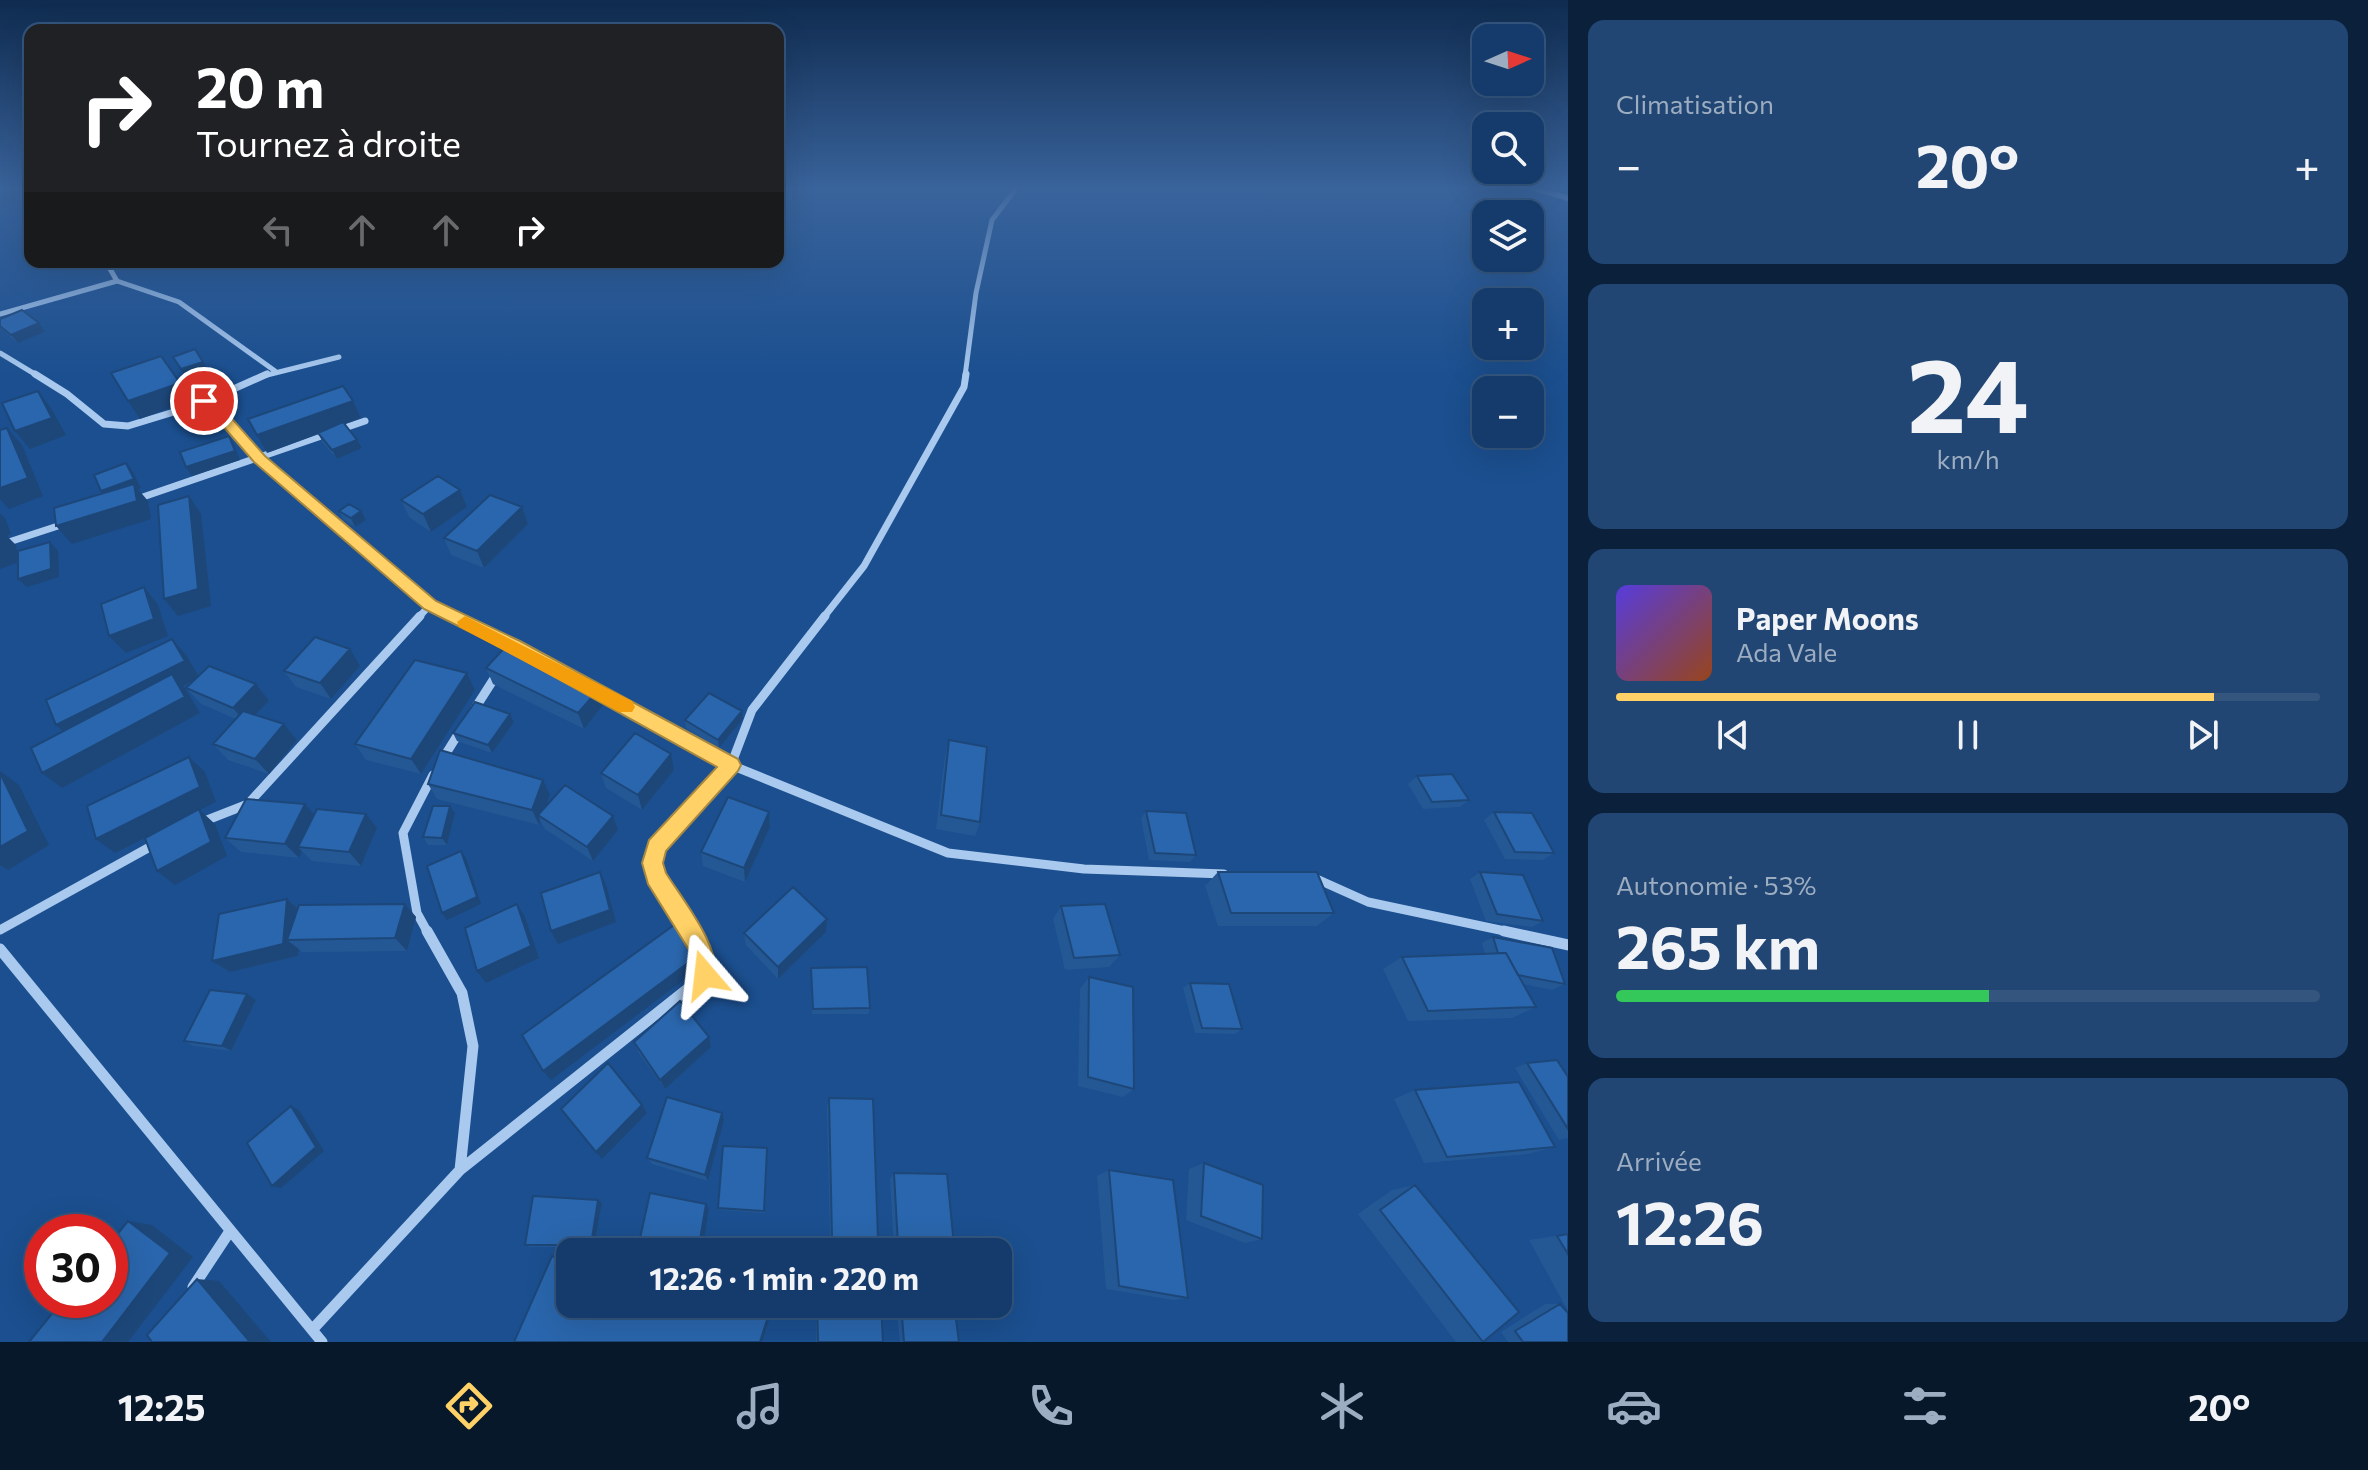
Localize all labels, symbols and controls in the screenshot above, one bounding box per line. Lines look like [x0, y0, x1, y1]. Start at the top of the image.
north arrow [1472, 24, 1544, 96]
map controls [1472, 24, 1544, 448]
text: 20 m [196, 51, 324, 120]
icon: right [64, 56, 168, 160]
text: Climatisation [1616, 88, 1774, 119]
button: search [1472, 112, 1544, 184]
text: Tournez à droite [196, 120, 461, 164]
text: 20° [1916, 127, 2019, 200]
text: − [1616, 137, 1641, 191]
text: + [2294, 137, 2320, 191]
button: layers [1472, 200, 1544, 272]
icon: left [256, 208, 300, 252]
icon: ahead [340, 208, 384, 252]
icon: ahead [424, 208, 468, 252]
icon: right [508, 208, 552, 252]
button: + [1472, 288, 1544, 360]
text: 24 [1907, 327, 2029, 454]
pin [170, 367, 238, 435]
button: − [1472, 376, 1544, 448]
icon: arrive [182, 379, 226, 423]
text: km/h [1936, 443, 2000, 474]
text: Paper Moons [1736, 599, 1919, 636]
text: Ada Vale [1736, 636, 1837, 667]
icon: previous [1711, 713, 1755, 757]
icon: pause [1946, 713, 1990, 757]
icon: next [2181, 713, 2225, 757]
text: Autonomie · 53% [1616, 869, 1816, 900]
text: 265 km [1616, 908, 1820, 981]
position arrow [663, 933, 747, 1017]
text: Arrivée [1616, 1145, 1702, 1176]
text: 12:26 [1616, 1184, 1764, 1257]
speed limit sign: 30 [24, 1214, 128, 1318]
text: 12:26 · 1 min · 220 m [649, 1259, 919, 1296]
icon: directions [441, 1378, 497, 1434]
icon: music [732, 1378, 788, 1434]
icon: phone [1023, 1378, 1079, 1434]
icon: climate [1314, 1378, 1370, 1434]
icon: car [1606, 1378, 1662, 1434]
icon: filters [1897, 1378, 1953, 1434]
text: 12:25 [118, 1384, 205, 1428]
text: 20° [2188, 1384, 2250, 1428]

